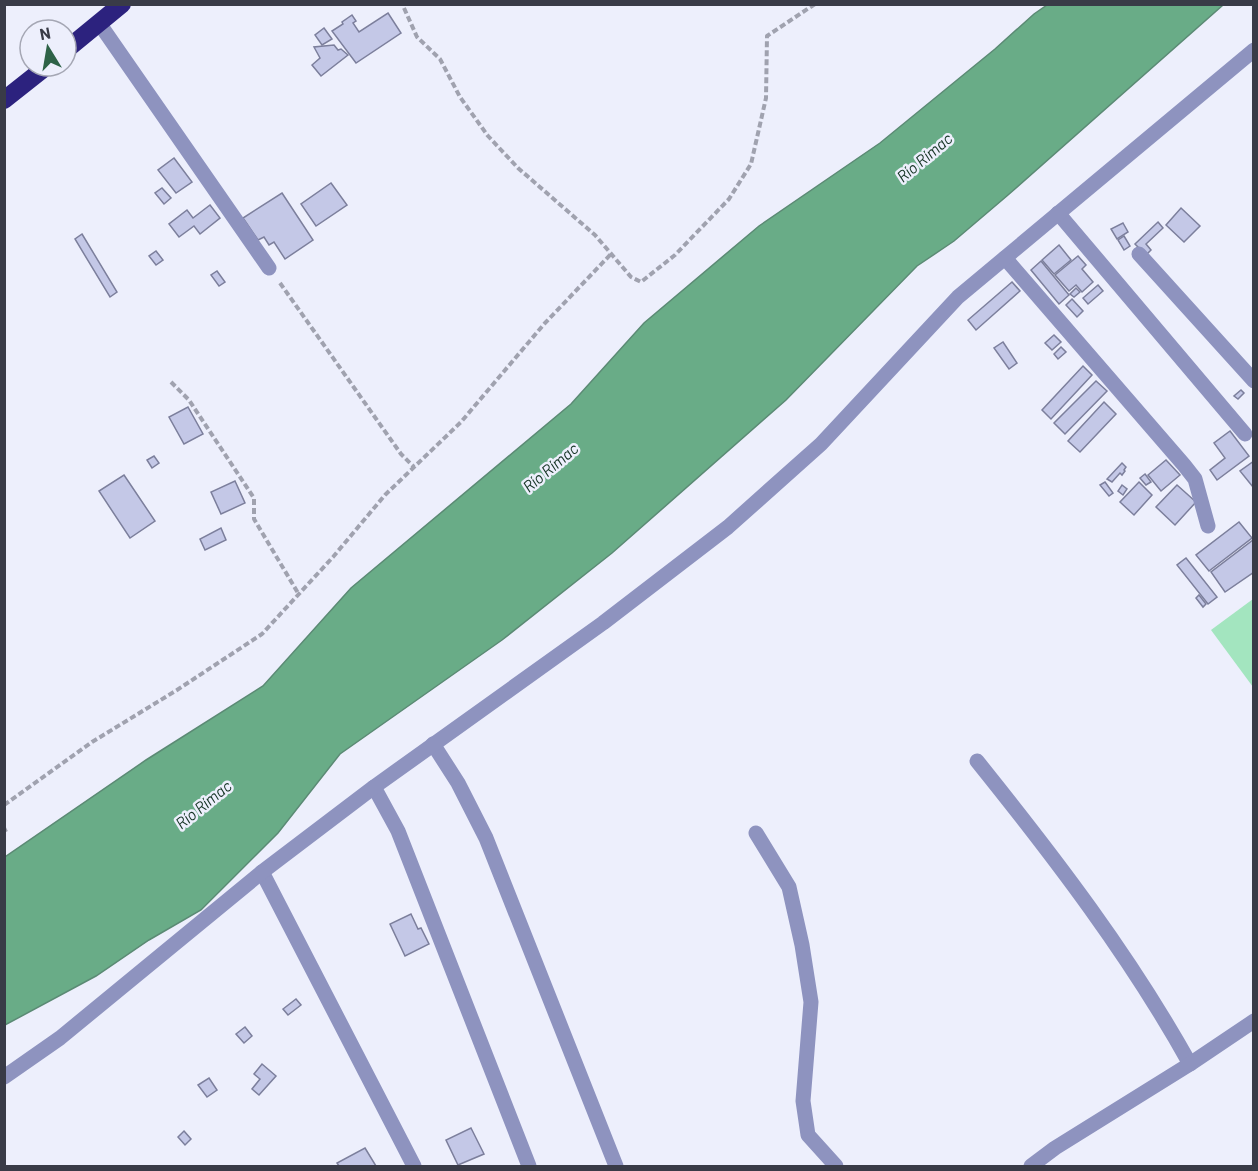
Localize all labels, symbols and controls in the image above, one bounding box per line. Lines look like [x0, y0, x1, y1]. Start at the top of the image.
north arrow [18, 18, 78, 78]
text: N [38, 22, 52, 43]
water label: Río Rímac [892, 128, 956, 186]
water label: Río Rímac [518, 438, 582, 496]
water label: Río Rímac [171, 776, 235, 832]

